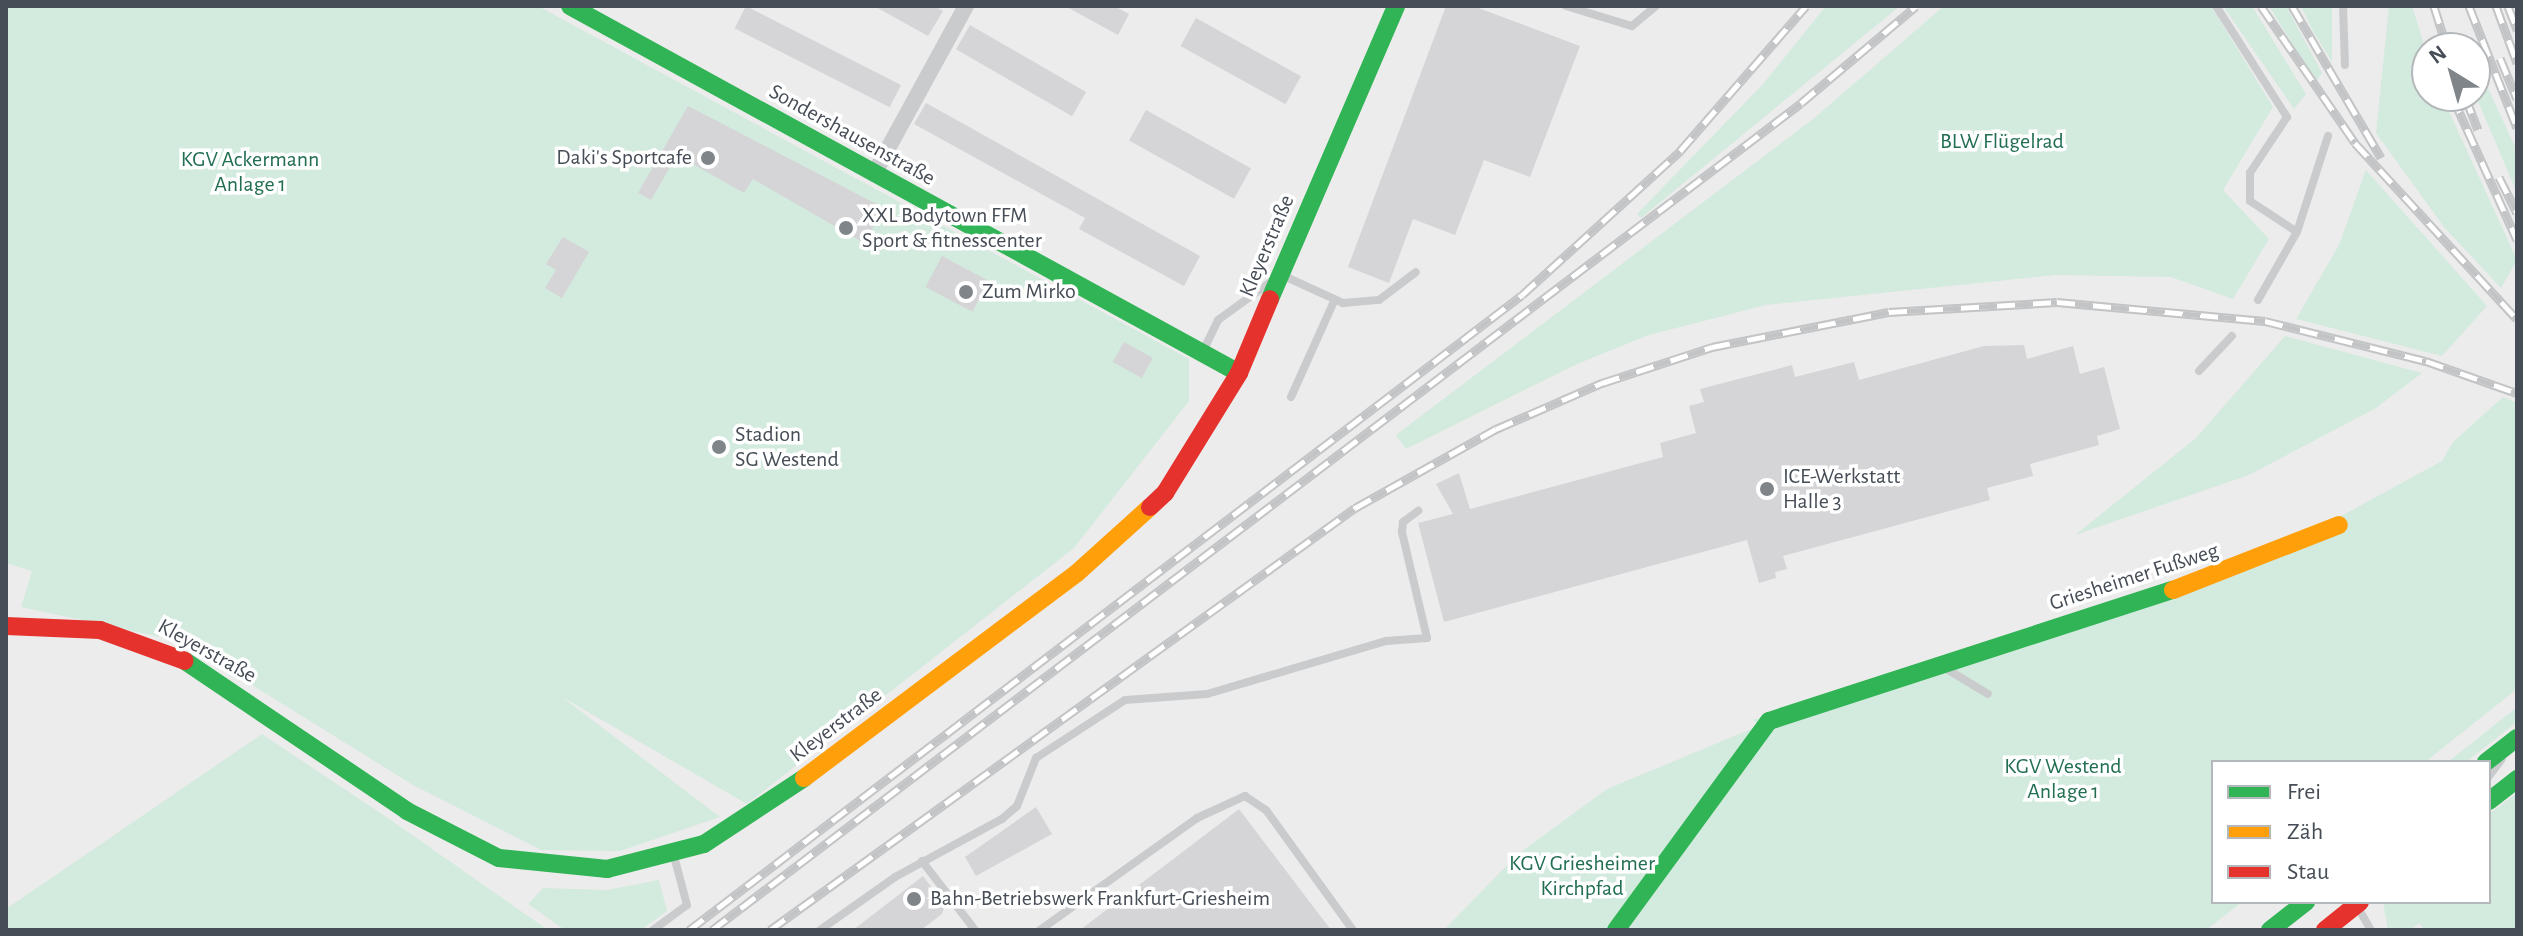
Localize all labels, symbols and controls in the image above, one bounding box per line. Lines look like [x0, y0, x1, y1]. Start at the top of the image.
north arrow [2411, 32, 2491, 112]
text: N [2425, 41, 2450, 68]
street label: Sondershausenstraße [764, 78, 940, 192]
park label: BLW Flügelrad [1940, 129, 2064, 155]
place label: Daki's Sportcafe [556, 145, 692, 171]
park label: KGV Ackermann Anlage 1 [181, 146, 319, 198]
marker: Daki's Sportcafe [699, 149, 717, 167]
street label: Kleyerstraße [1234, 191, 1300, 301]
place label: XXL Bodytown FFM Sport & fitnesscenter [862, 202, 1042, 254]
marker: XXL Bodytown FFM Sport & fitnesscenter [837, 219, 855, 237]
place label: Zum Mirko [982, 279, 1076, 305]
marker: Zum Mirko [957, 283, 975, 301]
place label: Stadion SG Westend [735, 421, 839, 472]
marker: Stadion SG Westend [710, 438, 728, 456]
place label: ICE-Werkstatt Halle 3 [1783, 463, 1900, 514]
marker: ICE-Werkstatt Halle 3 [1758, 480, 1776, 498]
street label: Griesheimer Fußweg [2046, 537, 2222, 617]
street label: Kleyerstraße [153, 613, 261, 689]
street label: Kleyerstraße [785, 682, 887, 768]
park label: KGV Westend Anlage 1 [2004, 753, 2122, 804]
legend [2211, 760, 2491, 904]
text: Frei [2287, 780, 2321, 804]
text: Zäh [2287, 820, 2323, 844]
park label: KGV Griesheimer Kirchpfad [1509, 850, 1655, 902]
text: Stau [2287, 860, 2329, 884]
place label: Bahn-Betriebswerk Frankfurt-Griesheim [930, 886, 1270, 912]
marker: Bahn-Betriebswerk Frankfurt-Griesheim [905, 890, 923, 908]

